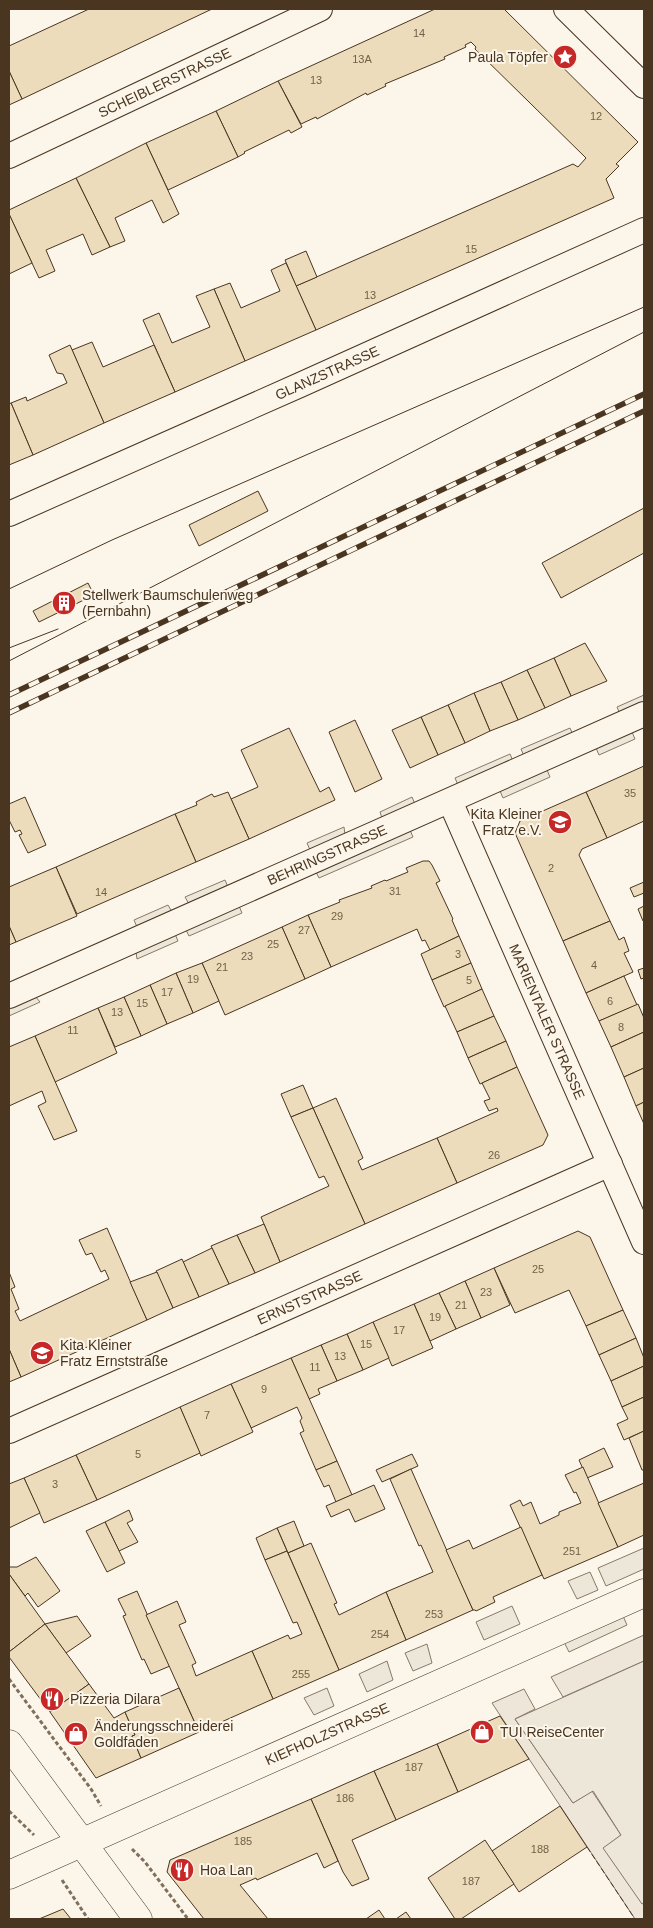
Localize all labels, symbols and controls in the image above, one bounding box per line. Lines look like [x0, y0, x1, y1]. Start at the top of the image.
house number: 14 [413, 27, 425, 39]
street label: SCHEIBLERSTRASSE [96, 44, 233, 121]
place icon: Paula Töpfer [552, 44, 578, 70]
place label: Paula Töpfer [468, 49, 548, 65]
house number: 13A [352, 53, 372, 65]
house number: 13 [310, 74, 322, 86]
house number: 12 [590, 110, 602, 122]
house number: 15 [465, 243, 477, 255]
house number: 13 [364, 289, 376, 301]
street label: GLANZSTRASSE [273, 342, 381, 403]
place label: Stellwerk Baumschulenweg (Fernbahn) [82, 587, 253, 619]
building icon: Stellwerk Baumschulenweg (Fernbahn) [51, 590, 77, 616]
house number: 35 [624, 787, 636, 799]
place label: Kita Kleiner Fratz e.V. [470, 806, 542, 838]
school or university icon: Kita Kleiner Fratz e.V. [547, 809, 573, 835]
street label: BEHRINGSTRASSE [265, 821, 389, 888]
house number: 2 [548, 862, 554, 874]
house number: 31 [389, 885, 401, 897]
house number: 14 [95, 886, 107, 898]
house number: 29 [331, 910, 343, 922]
house number: 27 [298, 924, 310, 936]
house number: 25 [267, 938, 279, 950]
street label: MARIENTALER STRASSE [506, 942, 588, 1102]
house number: 3 [455, 948, 461, 960]
house number: 23 [241, 950, 253, 962]
house number: 4 [591, 959, 597, 971]
house number: 21 [216, 961, 228, 973]
house number: 19 [187, 973, 199, 985]
house number: 5 [466, 974, 472, 986]
house number: 17 [161, 986, 173, 998]
house number: 6 [607, 995, 613, 1007]
house number: 15 [136, 997, 148, 1009]
house number: 13 [111, 1006, 123, 1018]
house number: 8 [618, 1021, 624, 1033]
house number: 11 [67, 1024, 79, 1036]
house number: 26 [488, 1149, 500, 1161]
house number: 25 [532, 1263, 544, 1275]
street label: ERNSTSTRASSE [255, 1267, 365, 1328]
house number: 23 [480, 1286, 492, 1298]
house number: 21 [455, 1299, 467, 1311]
house number: 19 [429, 1311, 441, 1323]
house number: 17 [393, 1324, 405, 1336]
place label: Kita Kleiner Fratz Ernststraße [60, 1337, 168, 1369]
house number: 15 [360, 1338, 372, 1350]
school or university icon: Kita Kleiner Fratz Ernststraße [29, 1340, 55, 1366]
house number: 13 [334, 1350, 346, 1362]
house number: 11 [309, 1361, 321, 1373]
house number: 9 [261, 1383, 267, 1395]
house number: 7 [204, 1409, 210, 1421]
house number: 5 [135, 1448, 141, 1460]
house number: 3 [52, 1478, 58, 1490]
house number: 251 [563, 1545, 581, 1557]
house number: 253 [425, 1608, 443, 1620]
house number: 254 [371, 1628, 389, 1640]
house number: 255 [292, 1668, 310, 1680]
restaurant icon: Pizzeria Dilara [39, 1686, 65, 1712]
place label: Pizzeria Dilara [70, 1691, 160, 1707]
street label: KIEFHOLZSTRASSE [263, 1699, 391, 1768]
place label: Änderungsschneiderei Goldfaden [94, 1718, 233, 1750]
shop icon: TUI ReiseCenter [469, 1719, 495, 1745]
shop icon: Änderungsschneiderei Goldfaden [63, 1721, 89, 1747]
place label: TUI ReiseCenter [500, 1724, 605, 1740]
house number: 187 [405, 1761, 423, 1773]
house number: 186 [336, 1792, 354, 1804]
house number: 185 [234, 1835, 252, 1847]
house number: 188 [531, 1843, 549, 1855]
restaurant icon: Hoa Lan [169, 1857, 195, 1883]
place label: Hoa Lan [200, 1862, 253, 1878]
house number: 187 [462, 1875, 480, 1887]

